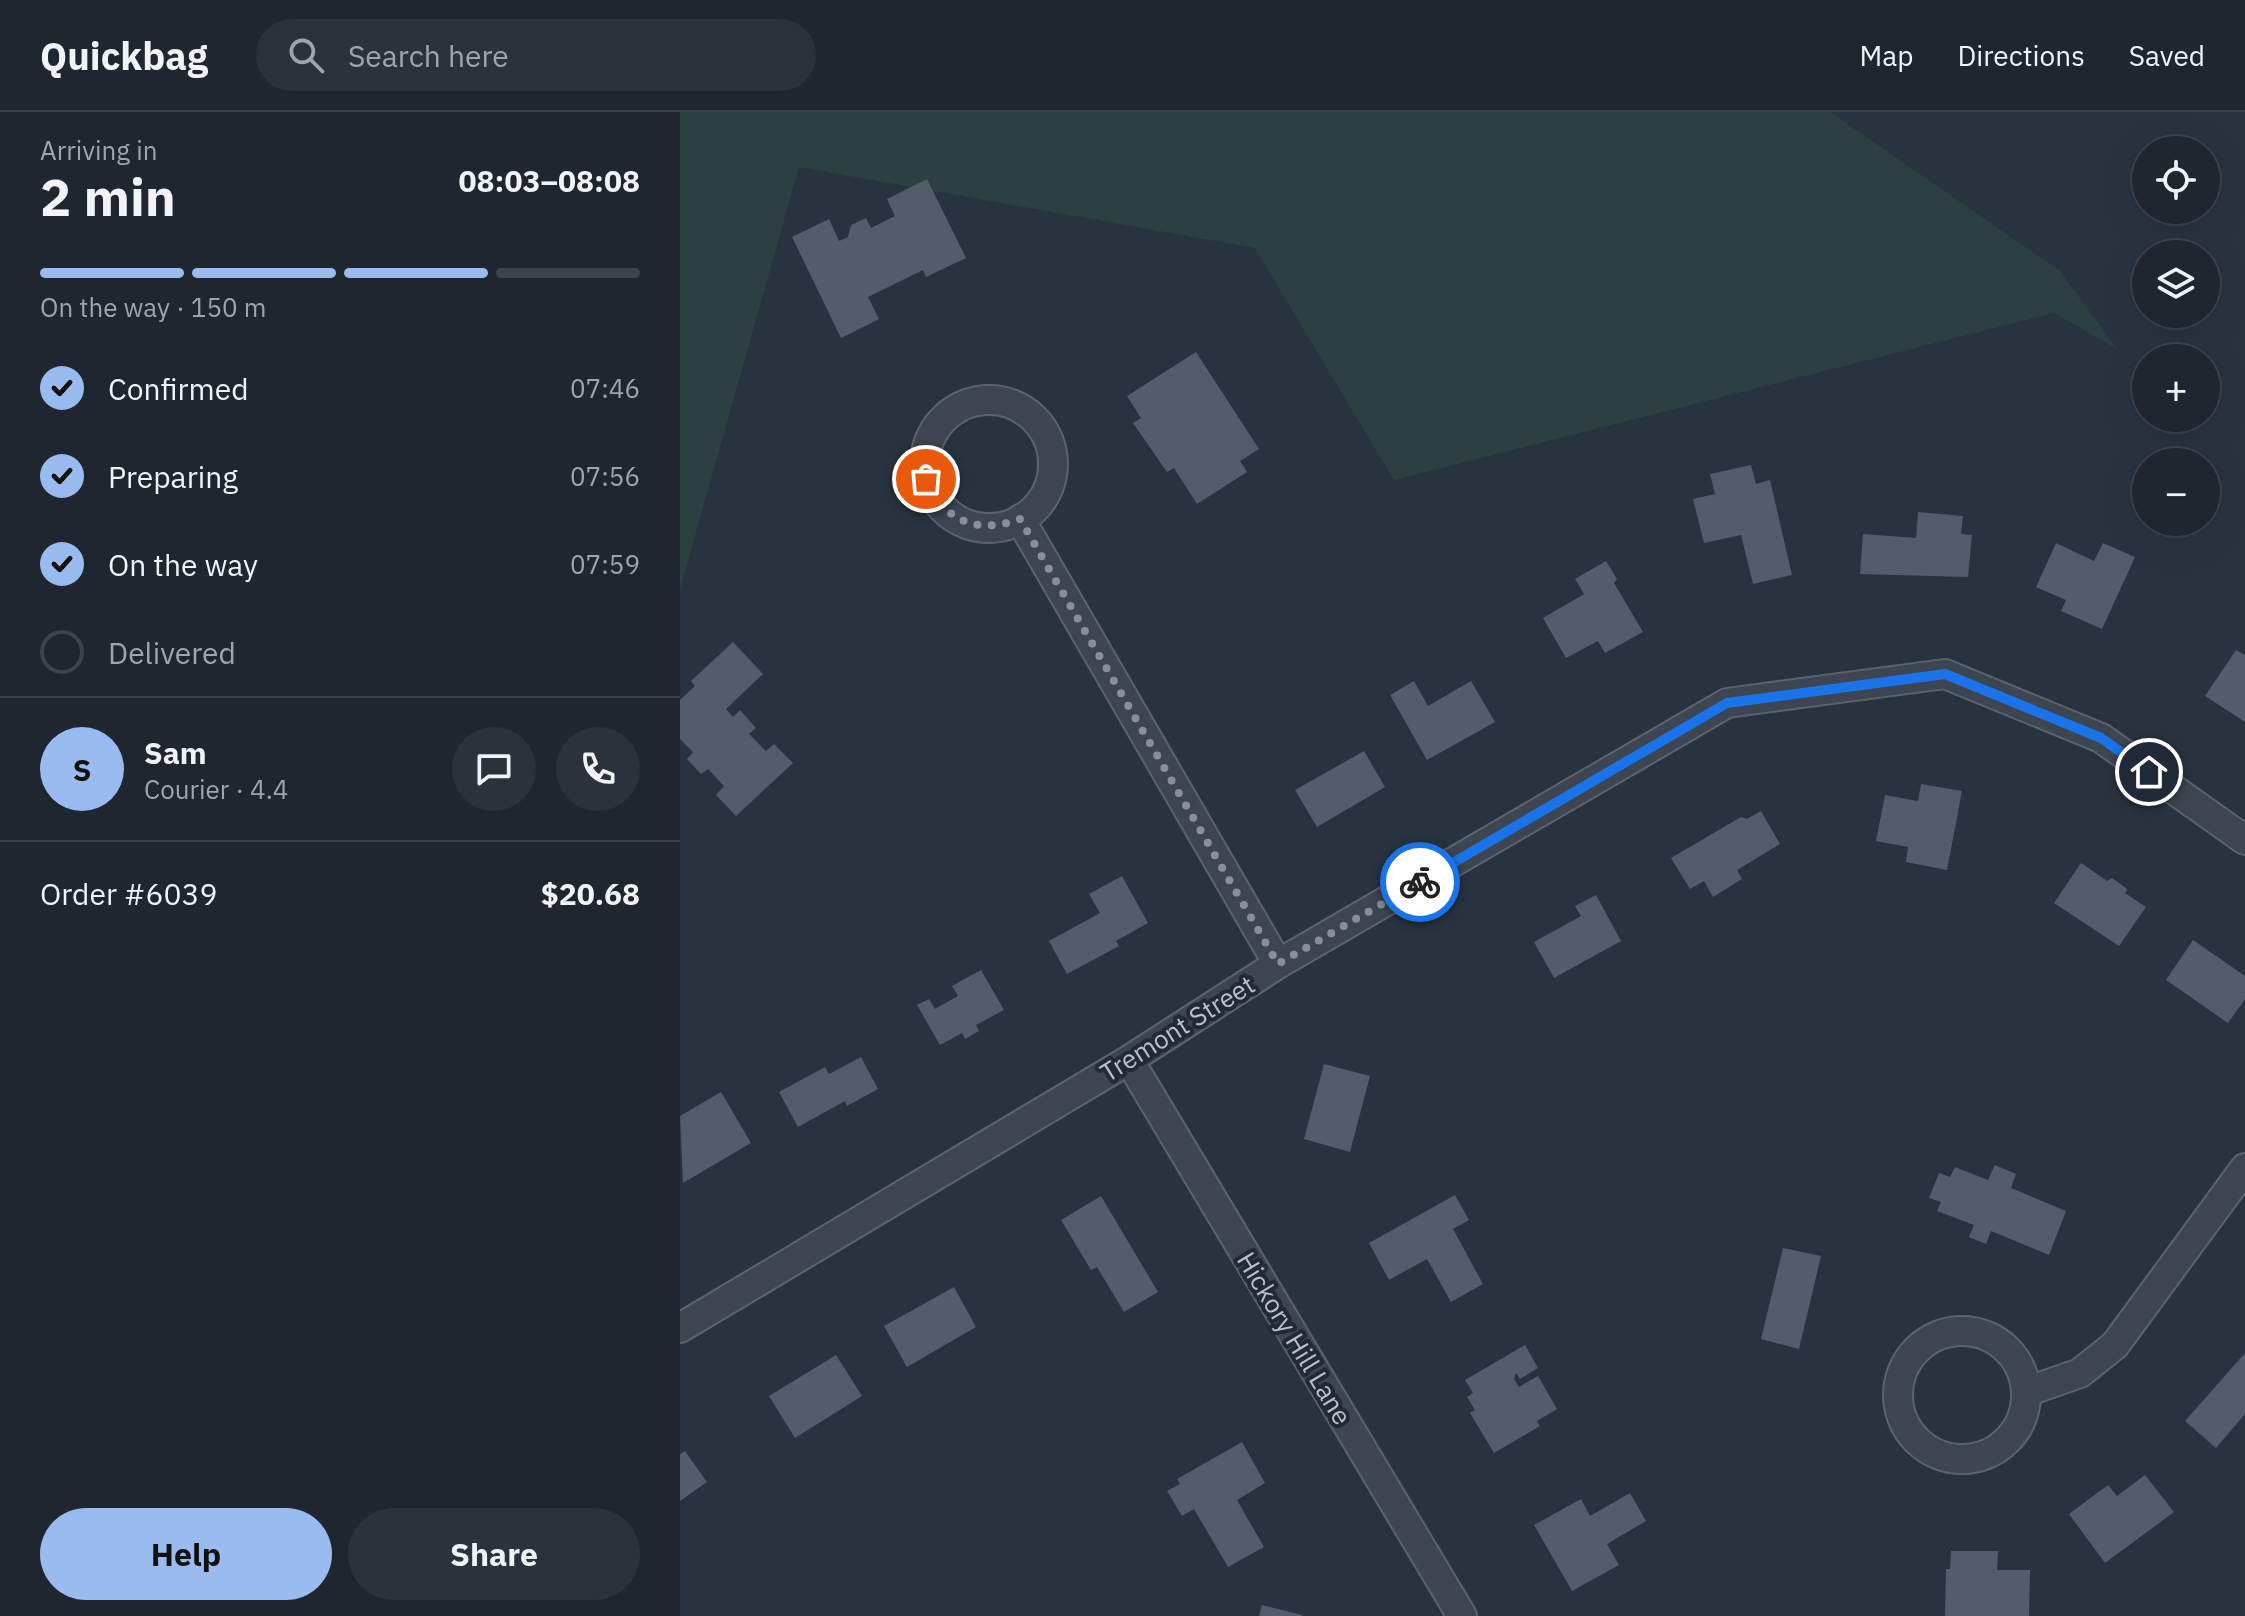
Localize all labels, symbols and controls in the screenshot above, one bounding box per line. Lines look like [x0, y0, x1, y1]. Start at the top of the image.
search box [256, 19, 816, 91]
text: Quickbag [40, 31, 208, 80]
icon: search [284, 33, 328, 77]
text: Search here [348, 36, 509, 75]
text: Map [1859, 37, 1913, 74]
text: Directions [1957, 37, 2085, 74]
text: Saved [2129, 37, 2205, 74]
text: Arriving in [40, 133, 157, 167]
map controls [2132, 136, 2220, 536]
button: locate [2132, 136, 2220, 224]
text: 08:03–08:08 [459, 161, 640, 200]
text: 2 min [40, 163, 176, 230]
button: layers [2132, 240, 2220, 328]
text: On the way · 150 m [40, 290, 266, 324]
button: + [2132, 344, 2220, 432]
icon: check [40, 366, 84, 410]
text: Confirmed [108, 369, 249, 408]
text: 07:46 [570, 371, 640, 405]
pin [892, 445, 960, 513]
button: − [2132, 448, 2220, 536]
icon: check [40, 454, 84, 498]
text: Preparing [108, 457, 238, 496]
icon: bag [904, 457, 948, 501]
text: 07:56 [570, 459, 640, 493]
icon: check [40, 542, 84, 586]
text: On the way [108, 545, 258, 584]
text: 07:59 [570, 547, 640, 581]
text: Delivered [108, 633, 236, 672]
button: chat [452, 727, 536, 811]
button: phone [556, 727, 640, 811]
text: Sam [144, 733, 207, 772]
pin [2115, 738, 2183, 806]
text: S [73, 750, 91, 789]
icon: home [2127, 750, 2171, 794]
text: Courier · 4.4 [144, 772, 288, 806]
courier [1380, 842, 1460, 922]
icon: bike [1398, 860, 1442, 904]
text: Order #6039 [40, 874, 217, 913]
text: $20.68 [541, 874, 640, 913]
street label: Tremont Street [1093, 967, 1261, 1089]
street label: Hickory Hill Lane [1230, 1245, 1360, 1431]
button: Help [40, 1508, 332, 1600]
button: Share [348, 1508, 640, 1600]

